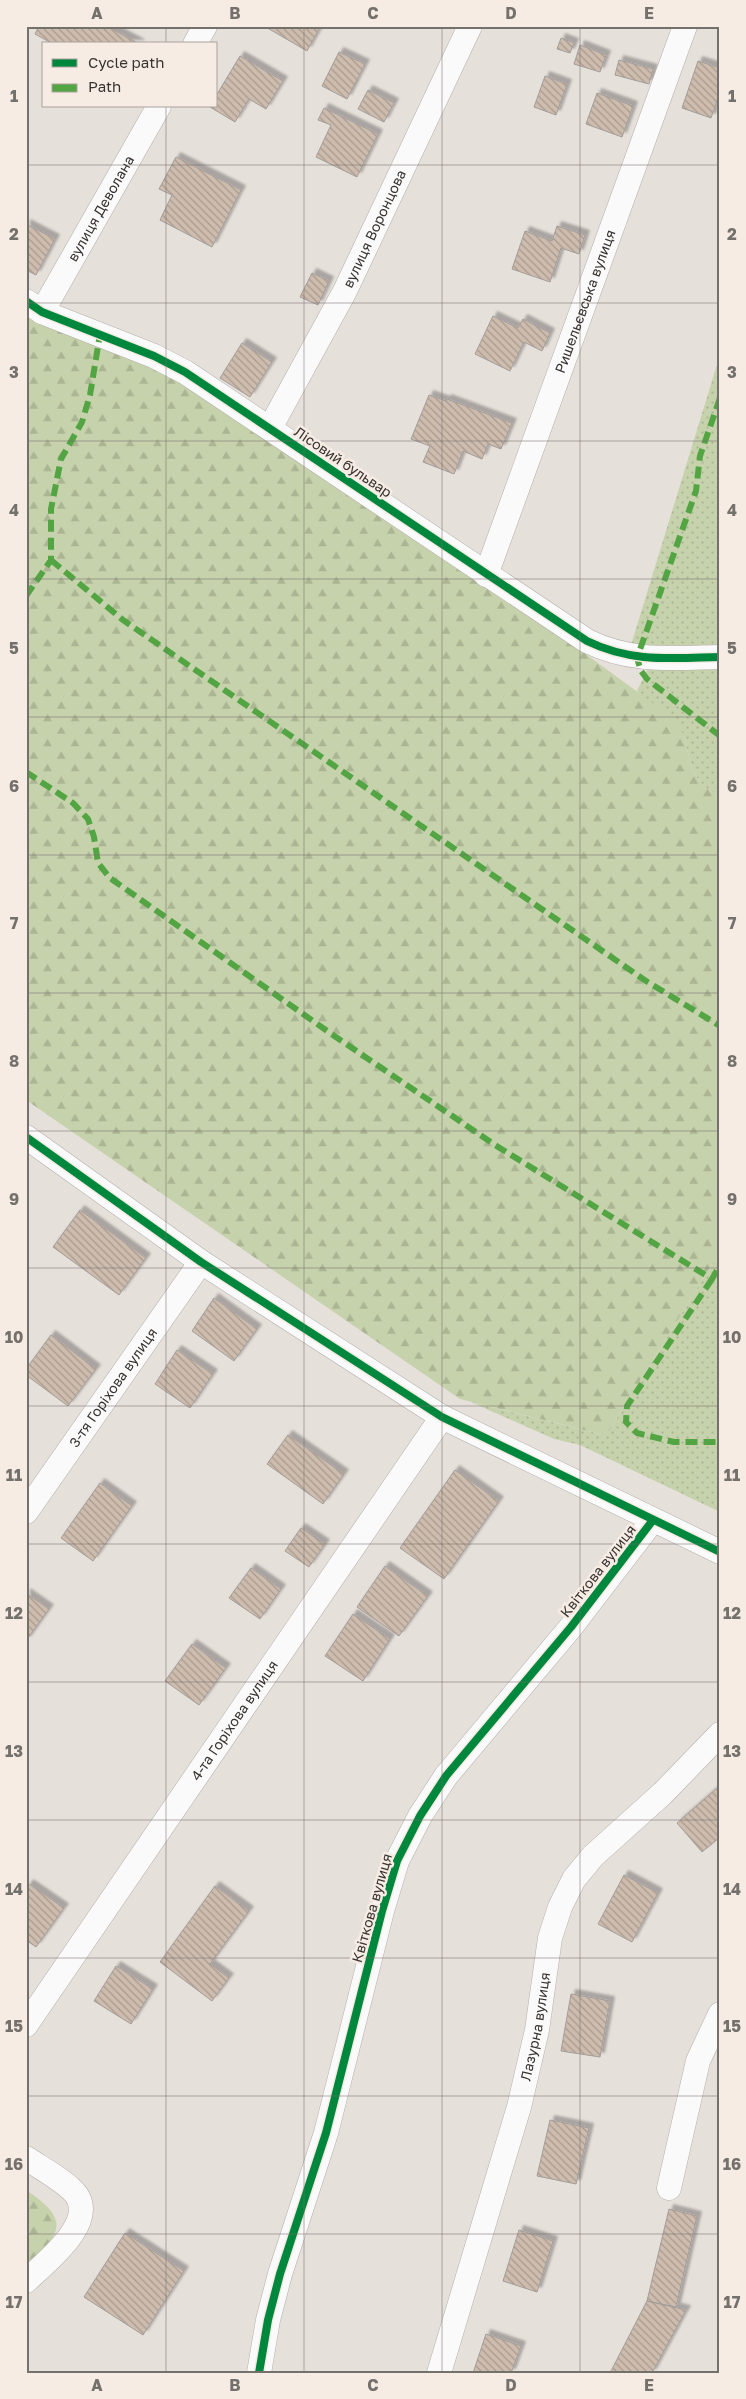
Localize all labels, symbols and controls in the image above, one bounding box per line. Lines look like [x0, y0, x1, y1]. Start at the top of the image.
text: A [91, 3, 103, 23]
text: B [229, 3, 241, 23]
text: C [367, 3, 379, 23]
text: D [505, 3, 517, 23]
text: E [644, 3, 654, 23]
legend [42, 42, 218, 108]
text: Cycle path [88, 53, 164, 71]
text: Path [88, 77, 121, 95]
text: 1 [10, 86, 18, 106]
text: 1 [728, 86, 736, 106]
street label: вулиця Деволана [63, 152, 137, 264]
street label: вулиця Воронцова [339, 167, 409, 290]
text: 2 [9, 224, 19, 244]
text: 2 [727, 224, 737, 244]
street label: Ришельєвська вулиця [551, 227, 618, 375]
text: 3 [9, 362, 19, 382]
text: 3 [727, 362, 737, 382]
street label: Лісовий бульвар [291, 423, 395, 500]
text: 4 [9, 500, 19, 520]
text: 4 [727, 500, 737, 520]
text: 5 [9, 638, 19, 658]
text: 5 [727, 638, 737, 658]
text: 6 [9, 776, 19, 796]
text: 6 [727, 776, 737, 796]
text: 7 [10, 913, 19, 933]
text: 7 [728, 913, 737, 933]
text: 8 [9, 1051, 19, 1071]
text: 8 [727, 1051, 737, 1071]
text: 9 [9, 1189, 19, 1209]
text: 9 [727, 1189, 737, 1209]
street label: 3-тя Горіхова вулиця [65, 1324, 160, 1450]
text: 10 [5, 1327, 23, 1347]
text: 10 [723, 1327, 741, 1347]
text: 11 [6, 1465, 22, 1485]
text: 11 [724, 1465, 740, 1485]
street label: Квіткова вулиця [556, 1521, 639, 1620]
text: 12 [5, 1603, 23, 1623]
text: 12 [723, 1603, 741, 1623]
street label: 4-та Горіхова вулиця [187, 1657, 281, 1783]
text: 13 [5, 1741, 23, 1761]
text: 13 [723, 1741, 741, 1761]
street label: Квіткова вулиця [348, 1851, 395, 1964]
text: 14 [5, 1879, 23, 1899]
text: 14 [723, 1879, 741, 1899]
street label: Лазурна вулиця [516, 1971, 553, 2082]
text: 15 [5, 2016, 23, 2036]
text: 15 [723, 2016, 741, 2036]
text: 16 [5, 2154, 23, 2174]
text: 16 [723, 2154, 741, 2174]
text: 17 [6, 2292, 23, 2312]
text: 17 [724, 2292, 741, 2312]
text: A [91, 2375, 103, 2395]
text: B [229, 2375, 241, 2395]
text: C [367, 2375, 379, 2395]
text: D [505, 2375, 517, 2395]
text: E [644, 2375, 654, 2395]

